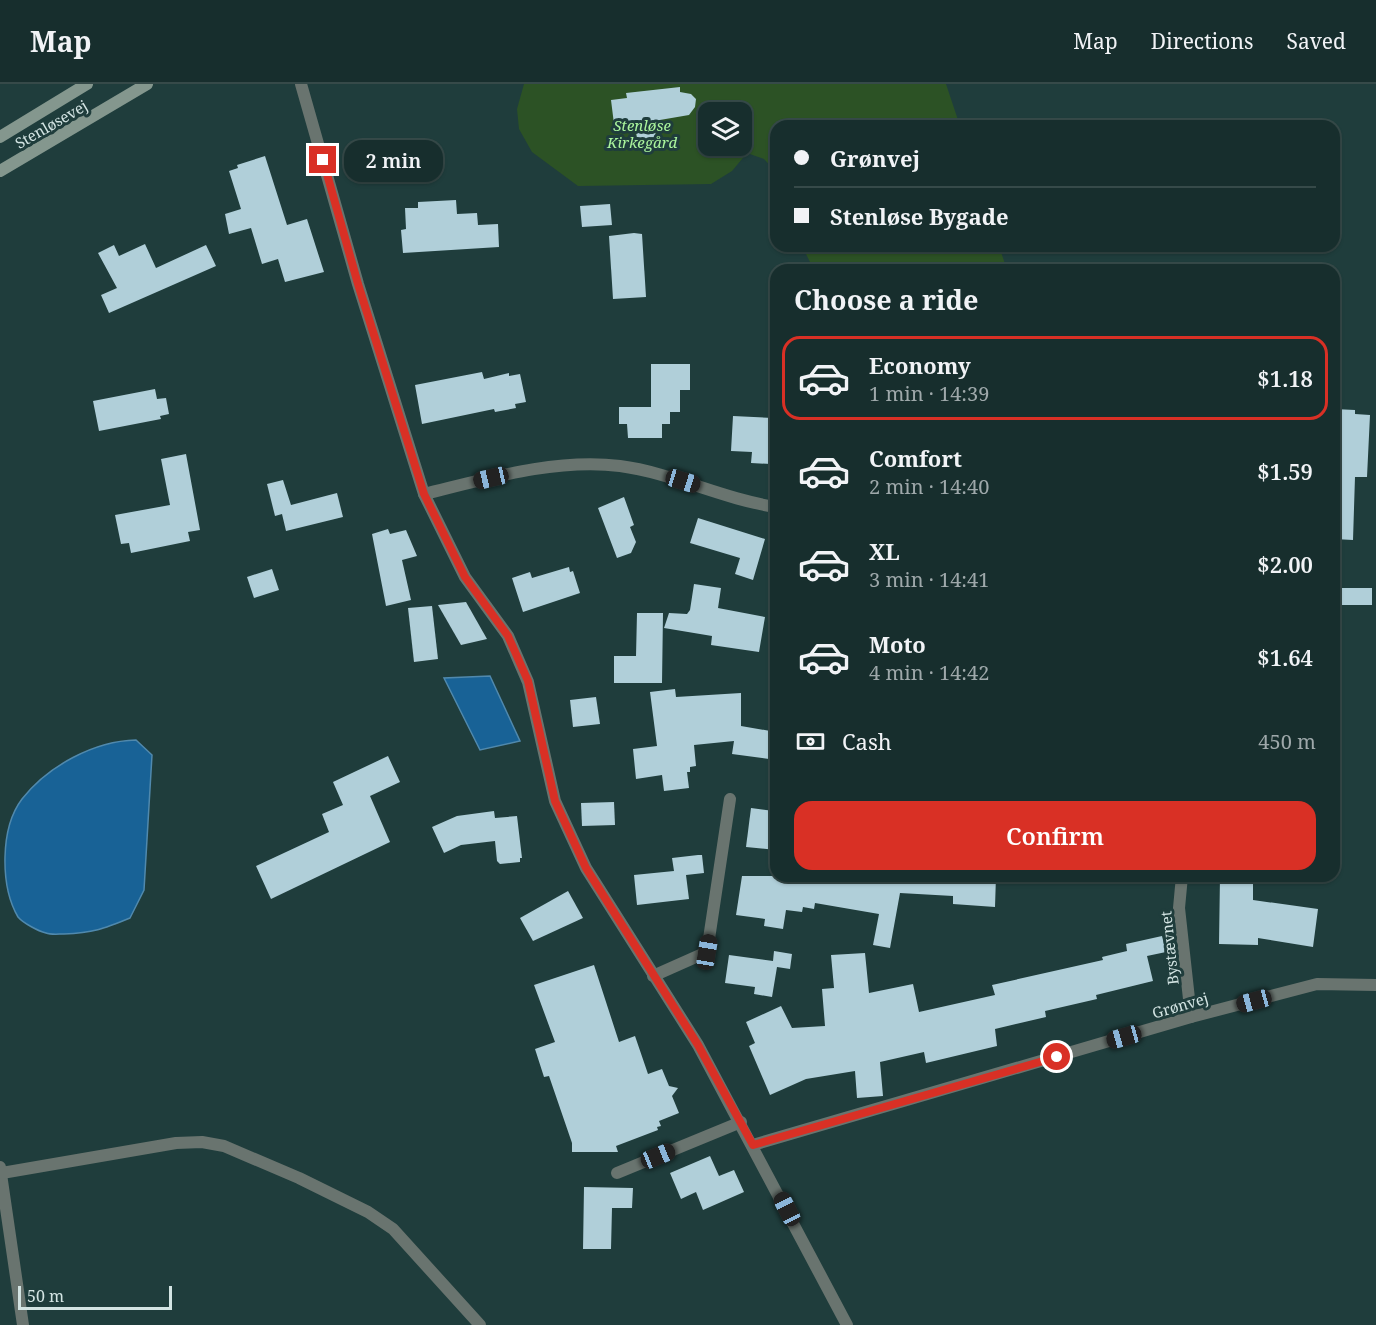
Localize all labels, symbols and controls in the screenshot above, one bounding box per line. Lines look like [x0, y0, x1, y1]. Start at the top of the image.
text: Map [30, 22, 92, 60]
text: Map [1073, 27, 1118, 55]
text: Directions [1151, 27, 1253, 55]
text: Saved [1286, 27, 1346, 55]
street label: Stenløsevej [11, 95, 91, 153]
map controls [698, 102, 752, 156]
button: layers [698, 102, 752, 156]
park label: Stenløse Kirkegård [606, 115, 677, 152]
callout: 2 min [344, 139, 443, 181]
text: Grønvej [830, 143, 920, 173]
route end [309, 146, 336, 173]
text: 2 min [366, 147, 421, 174]
text: Stenløse Bygade [830, 201, 1009, 231]
text: Choose a ride [794, 281, 979, 318]
text: Economy [869, 350, 971, 380]
icon: car [797, 351, 851, 405]
text: $1.18 [1257, 363, 1313, 393]
text: 1 min · 14:39 [869, 380, 989, 407]
text: Comfort [869, 443, 962, 473]
icon: car [797, 444, 851, 498]
text: $1.59 [1257, 456, 1313, 486]
car [471, 465, 511, 491]
car [663, 467, 703, 495]
text: 2 min · 14:40 [869, 473, 989, 500]
text: XL [869, 536, 900, 566]
icon: car [797, 537, 851, 591]
text: $2.00 [1257, 549, 1313, 579]
text: 3 min · 14:41 [869, 566, 989, 593]
text: Moto [869, 629, 926, 659]
icon: car [797, 630, 851, 684]
text: $1.64 [1257, 642, 1313, 672]
text: 4 min · 14:42 [869, 659, 989, 686]
icon: cash [794, 725, 827, 758]
text: Cash [842, 726, 892, 756]
text: 450 m [1258, 728, 1316, 755]
button: Confirm [794, 801, 1316, 870]
street label: Bystævnet [1155, 910, 1183, 986]
car [695, 933, 719, 971]
street label: Grønvej [1150, 987, 1210, 1023]
car [1234, 988, 1274, 1014]
car [1104, 1023, 1144, 1051]
route start [1043, 1043, 1070, 1070]
car [638, 1141, 678, 1171]
car [771, 1189, 803, 1229]
scale bar [18, 1283, 172, 1310]
text: 50 m [27, 1285, 64, 1307]

